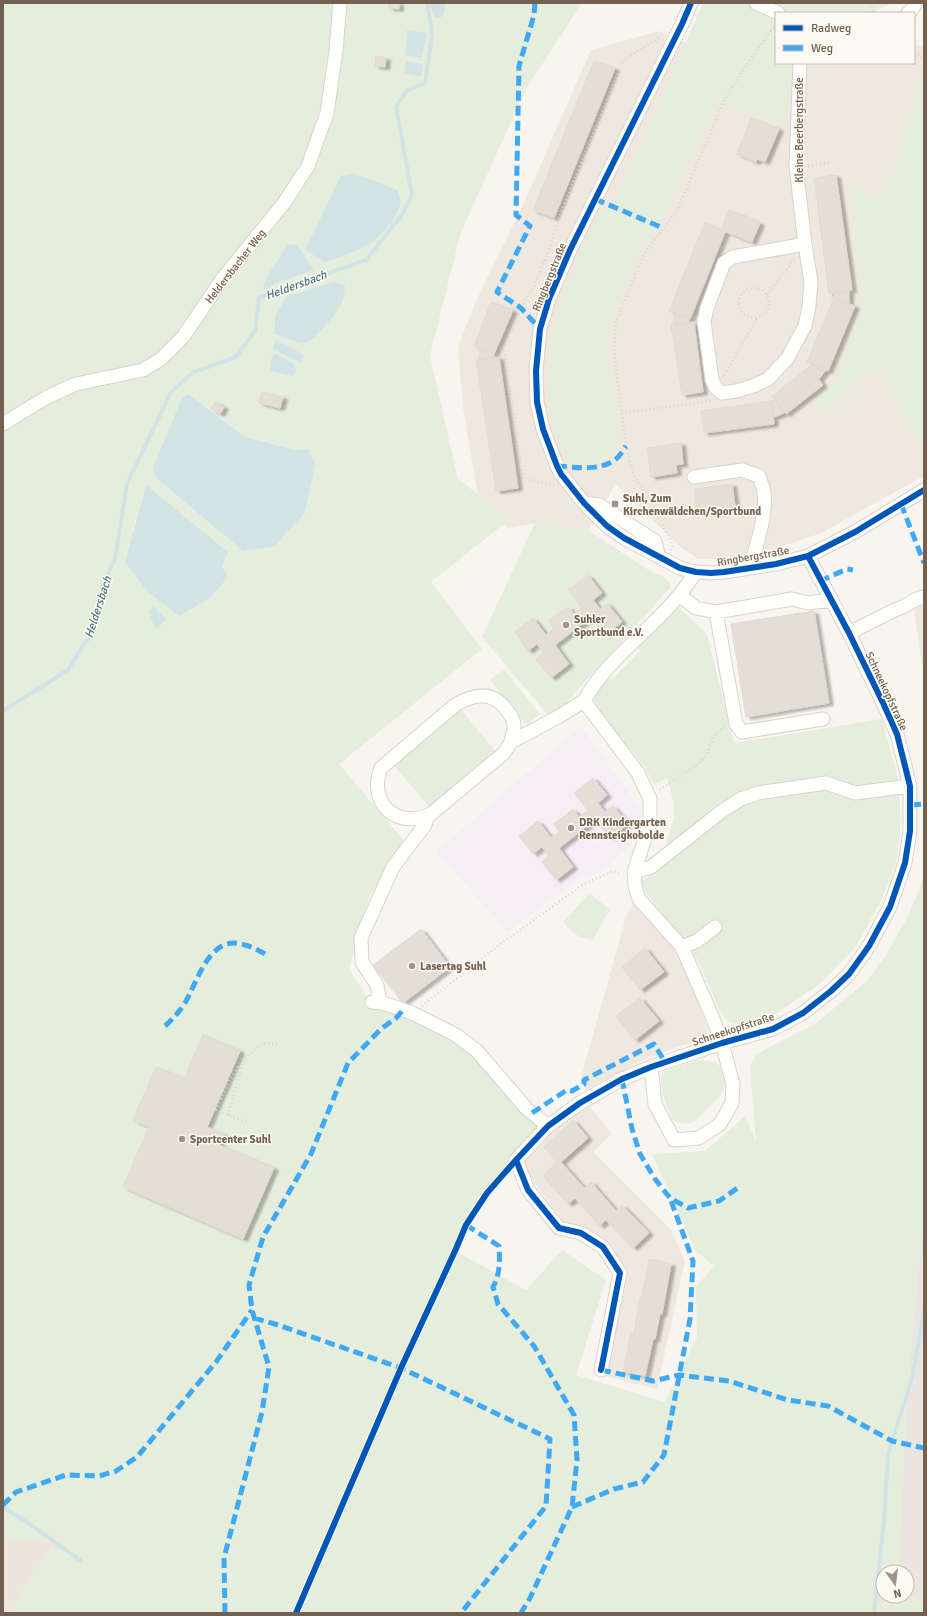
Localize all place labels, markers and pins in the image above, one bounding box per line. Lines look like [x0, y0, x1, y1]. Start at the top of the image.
place label: Suhl, Zum Kirchenwäldchen/Sportbund [623, 492, 761, 518]
marker: Suhl, Zum Kirchenwäldchen/Sportbund [610, 499, 620, 509]
place label: Suhler Sportbund e.V. [574, 613, 644, 639]
marker: Suhler Sportbund e.V. [561, 620, 571, 630]
place label: DRK Kindergarten Rennsteigkobolde [579, 816, 666, 842]
marker: DRK Kindergarten Rennsteigkobolde [566, 823, 576, 833]
place label: Lasertag Suhl [420, 960, 487, 973]
marker: Lasertag Suhl [407, 961, 417, 971]
place label: Sportcenter Suhl [190, 1133, 272, 1146]
marker: Sportcenter Suhl [177, 1134, 187, 1144]

